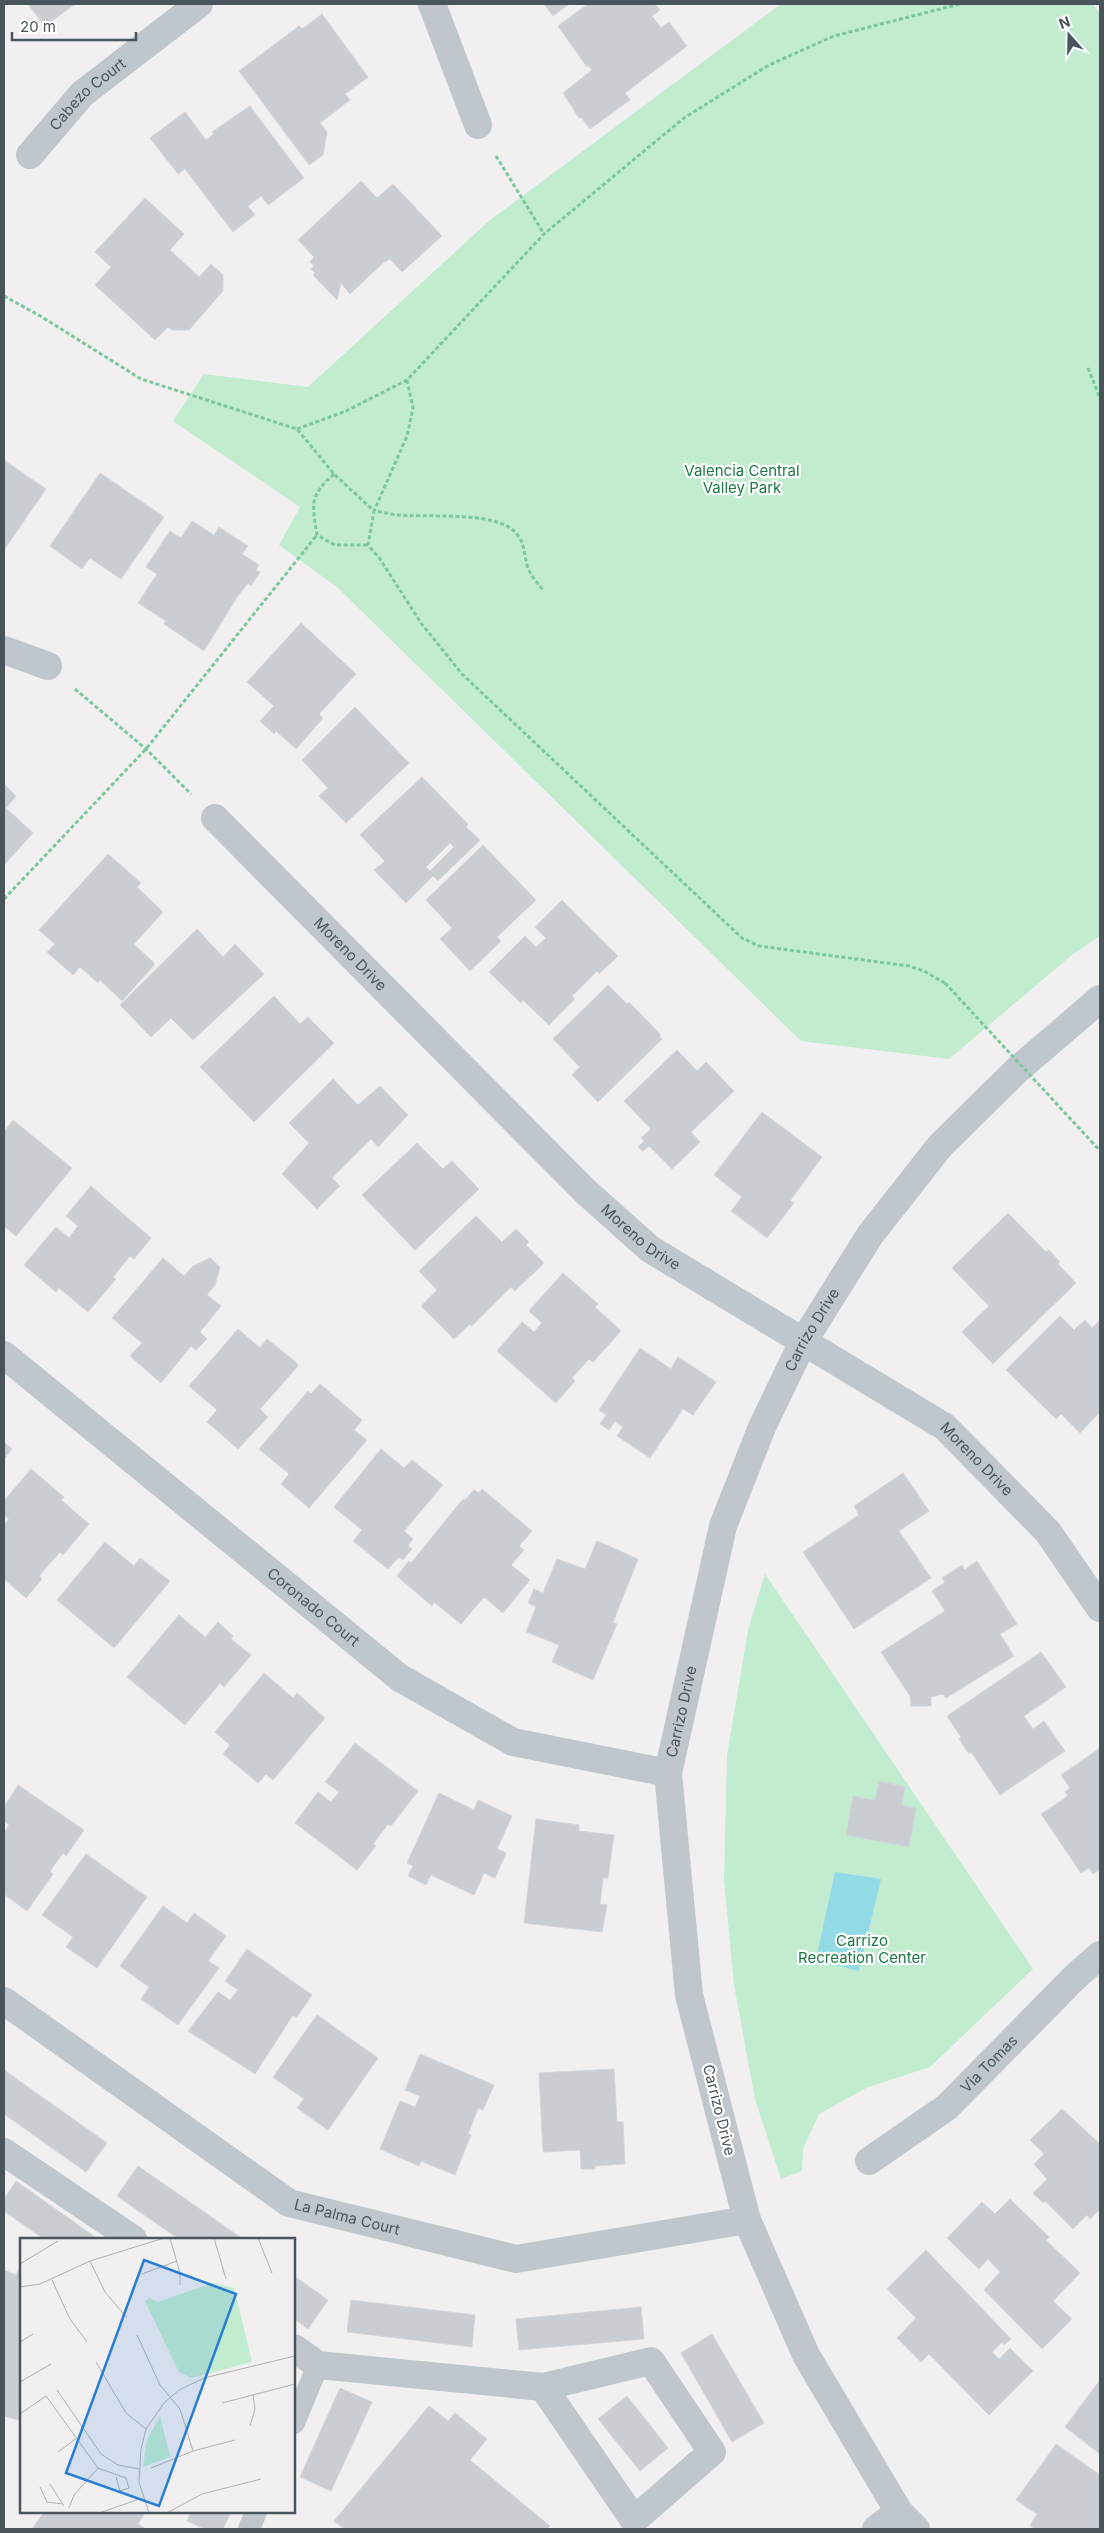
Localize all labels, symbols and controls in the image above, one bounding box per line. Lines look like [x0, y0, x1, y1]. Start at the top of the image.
scale bar [12, 10, 136, 42]
north arrow [1044, 10, 1094, 60]
text: N [1056, 13, 1072, 32]
text: 20 m [20, 17, 56, 36]
street label: Cabezo Court [45, 54, 129, 134]
park label: Valencia Central Valley Park [684, 461, 800, 497]
street label: Moreno Drive [310, 913, 391, 995]
street label: Moreno Drive [597, 1200, 684, 1274]
street label: Carrizo Drive [780, 1284, 843, 1374]
street label: Moreno Drive [936, 1418, 1017, 1500]
street label: Coronado Court [263, 1563, 364, 1650]
street label: Carrizo Drive [662, 1664, 701, 1759]
park label: Carrizo Recreation Center [798, 1931, 926, 1967]
street label: Via Tomas [956, 2031, 1022, 2097]
street label: Carrizo Drive [699, 2062, 740, 2157]
street label: La Palma Court [292, 2195, 402, 2239]
inset map [20, 2238, 295, 2513]

